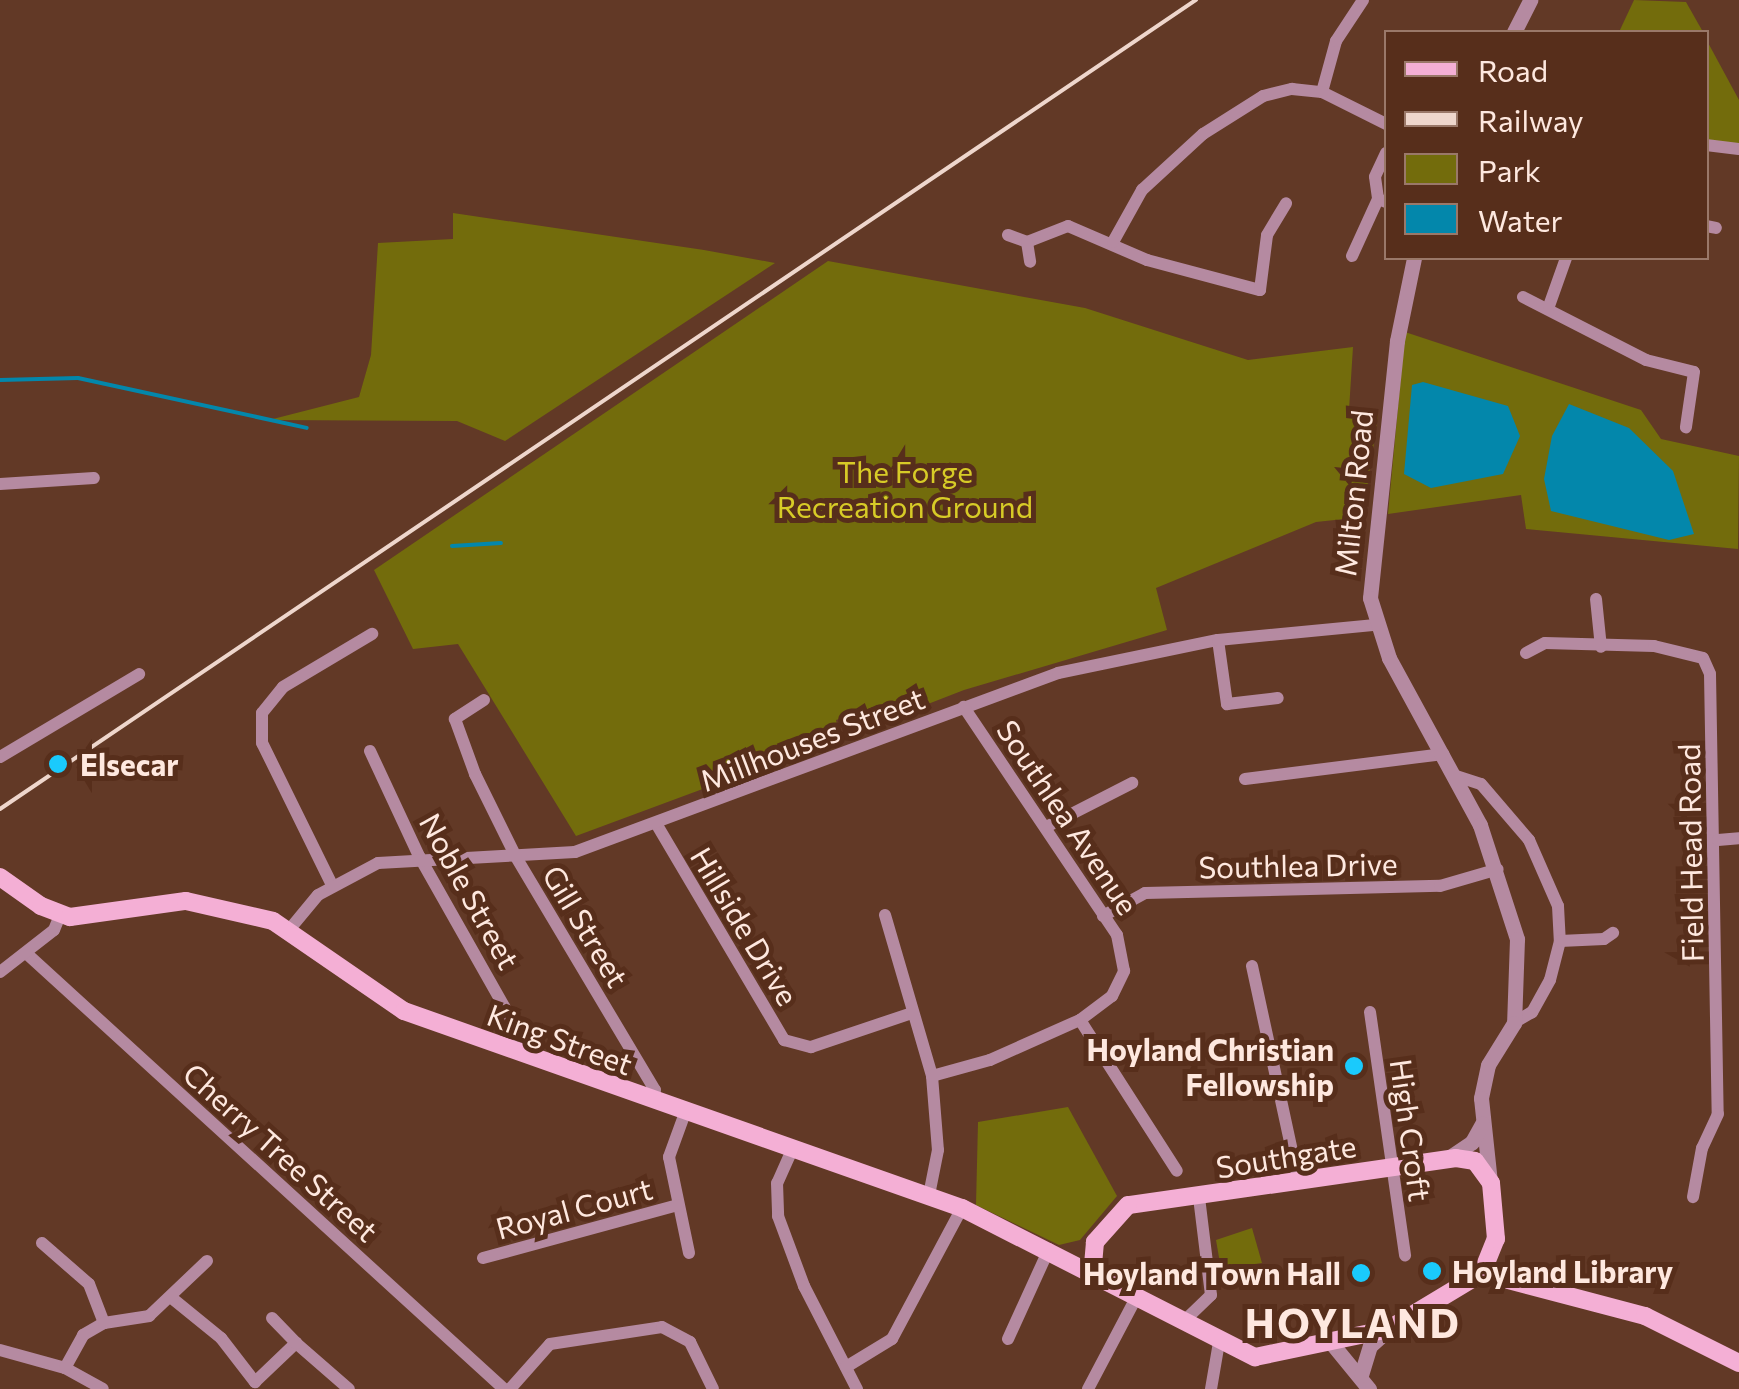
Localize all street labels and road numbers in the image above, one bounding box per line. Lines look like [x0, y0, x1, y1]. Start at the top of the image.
street label: Milton Road [1326, 408, 1380, 578]
street label: Millhouses Street [695, 680, 929, 798]
street label: Southlea Avenue [990, 713, 1146, 921]
street label: Field Head Road [1670, 743, 1710, 963]
street label: Noble Street [412, 807, 528, 975]
street label: Hillside Drive [684, 840, 806, 1012]
street label: Southlea Drive [1198, 845, 1398, 885]
street label: Gill Street [536, 859, 636, 993]
street label: King Street [483, 996, 637, 1082]
street label: Cherry Tree Street [176, 1055, 386, 1249]
street label: High Croft [1383, 1057, 1439, 1203]
street label: Southgate [1213, 1127, 1359, 1185]
street label: Royal Court [492, 1170, 656, 1246]

